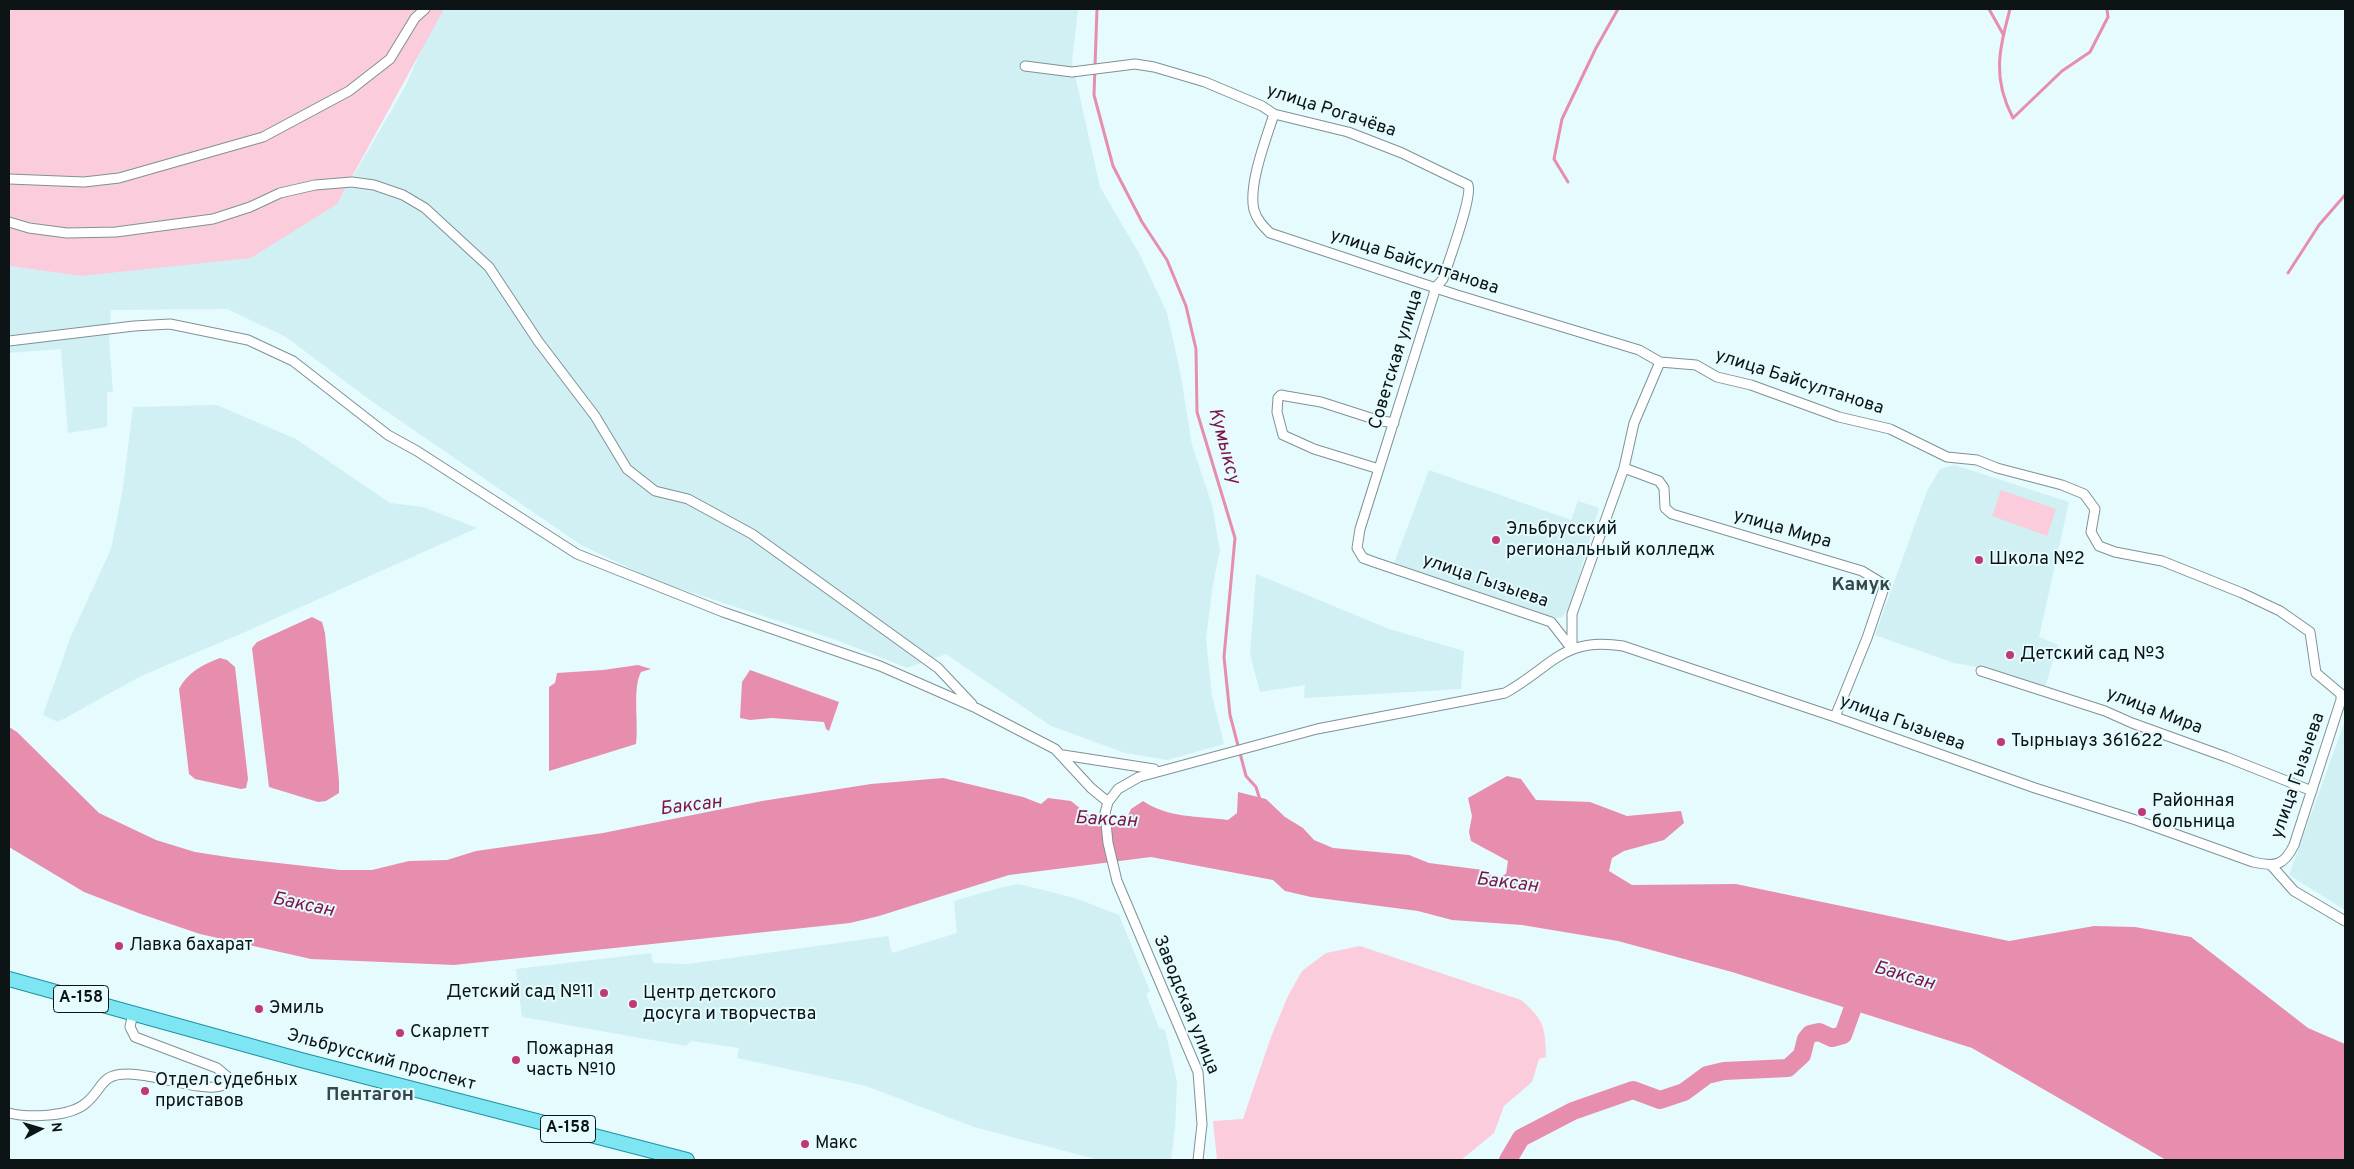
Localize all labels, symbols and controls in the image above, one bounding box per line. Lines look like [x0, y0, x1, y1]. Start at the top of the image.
street label: улица Рогачёва [1264, 81, 1398, 143]
street label: улица Байсултанова [1327, 226, 1501, 300]
street label: Советская улица [1365, 288, 1429, 432]
street label: улица Байсултанова [1712, 346, 1886, 420]
water label: Кумыксу [1202, 405, 1244, 487]
street label: улица Мира [1731, 506, 1833, 554]
place label: Эльбрусский региональный колледж [1506, 519, 1715, 562]
marker: Эльбрусский региональный колледж [1490, 534, 1502, 546]
place label: Школа №2 [1989, 549, 2085, 571]
street label: улица Гызыева [1419, 550, 1551, 614]
marker: Школа №2 [1973, 554, 1985, 566]
district label: Камук [1832, 575, 1890, 597]
place label: Детский сад №3 [2020, 644, 2165, 666]
marker: Детский сад №3 [2004, 649, 2016, 661]
street label: улица Мира [2103, 684, 2205, 740]
street label: улица Гызыева [1836, 691, 1968, 757]
street label: улица Гызыева [2267, 710, 2331, 842]
place label: Тырныауз 361622 [2011, 731, 2163, 753]
marker: Тырныауз 361622 [1995, 736, 2007, 748]
place label: Районная больница [2152, 791, 2235, 834]
water label: Баксан [659, 792, 723, 822]
marker: Районная больница [2136, 806, 2148, 818]
water label: Баксан [1074, 808, 1138, 834]
water label: Баксан [1475, 869, 1539, 899]
water label: Баксан [270, 888, 336, 924]
street label: Заводская улица [1147, 932, 1223, 1078]
place label: Лавка бахарат [129, 935, 253, 957]
marker: Лавка бахарат [113, 940, 125, 952]
water label: Баксан [1871, 957, 1937, 997]
place label: Детский сад №11 [446, 982, 594, 1004]
place label: Центр детского досуга и творчества [643, 983, 816, 1026]
road number: А-158 [54, 986, 108, 1012]
marker: Детский сад №11 [598, 987, 610, 999]
place label: Эмиль [269, 998, 324, 1020]
marker: Центр детского досуга и творчества [627, 998, 639, 1010]
marker: Эмиль [253, 1003, 265, 1015]
place label: Скарлетт [410, 1022, 489, 1044]
street label: Эльбрусский проспект [284, 1025, 478, 1097]
marker: Скарлетт [394, 1027, 406, 1039]
place label: Пожарная часть №10 [526, 1039, 616, 1082]
marker: Пожарная часть №10 [510, 1054, 522, 1066]
place label: Отдел судебных приставов [155, 1070, 298, 1112]
marker: Отдел судебных приставов [139, 1085, 151, 1097]
district label: Пентагон [326, 1085, 414, 1107]
north arrow [15, 1104, 65, 1154]
road number: А-158 [540, 1116, 596, 1142]
text: N [46, 1121, 64, 1133]
place label: Макс [815, 1133, 858, 1155]
marker: Макс [799, 1138, 811, 1150]

